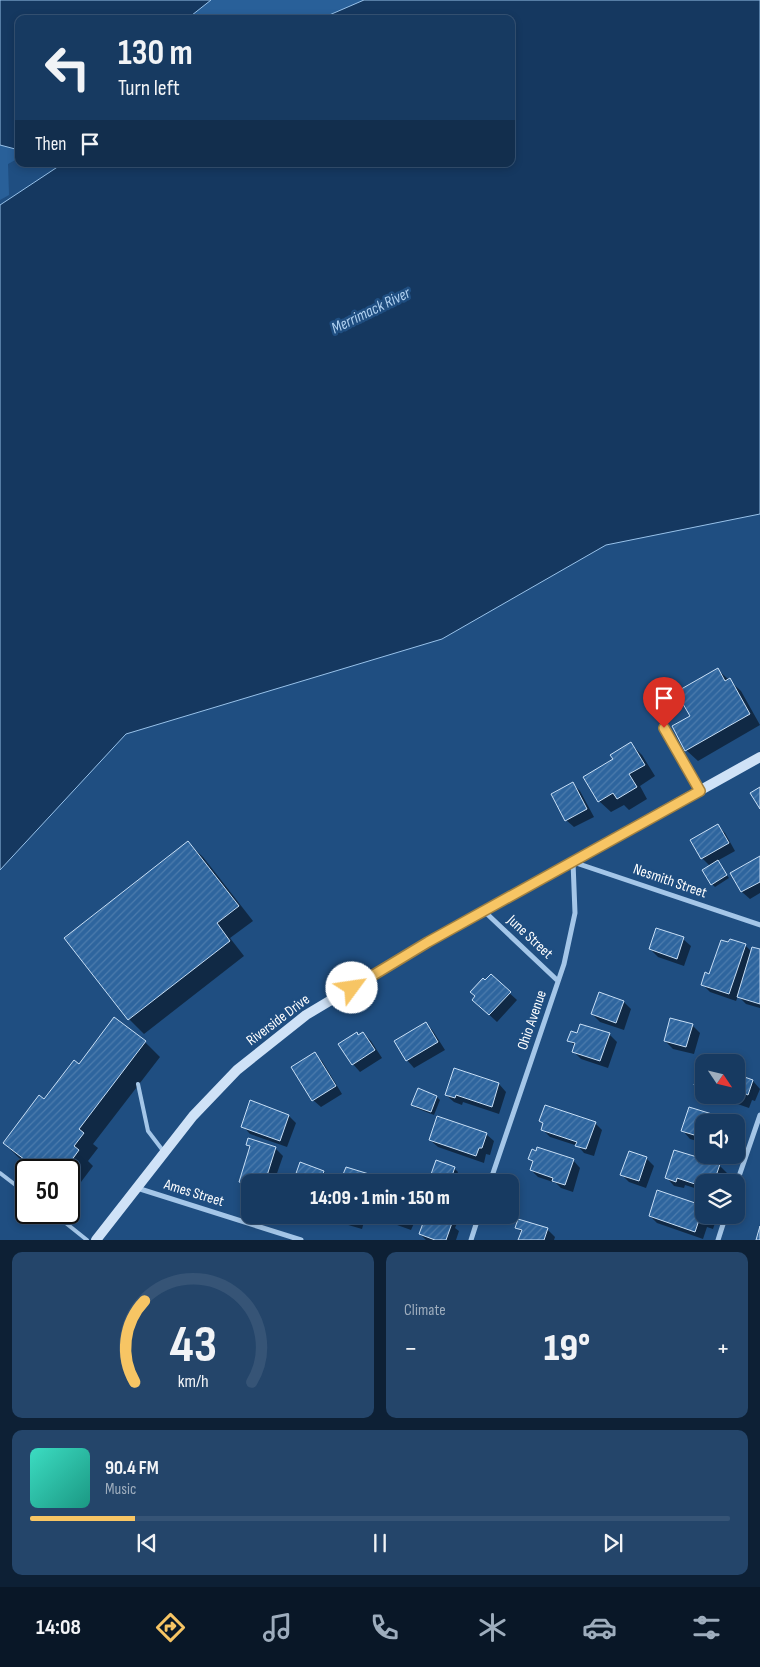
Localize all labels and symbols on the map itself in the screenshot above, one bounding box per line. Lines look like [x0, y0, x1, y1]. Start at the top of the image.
water label: Merrimack River [328, 283, 414, 338]
pin [643, 677, 685, 728]
street label: Nesmith Street [631, 860, 710, 903]
street label: June Street [502, 910, 557, 963]
position arrow [325, 961, 377, 1013]
street label: Ohio Avenue [513, 988, 551, 1052]
street label: Riverside Drive [243, 990, 313, 1050]
north arrow [695, 1054, 745, 1104]
speed limit sign: 50 [15, 1159, 80, 1224]
street label: Ames Street [161, 1175, 227, 1211]

